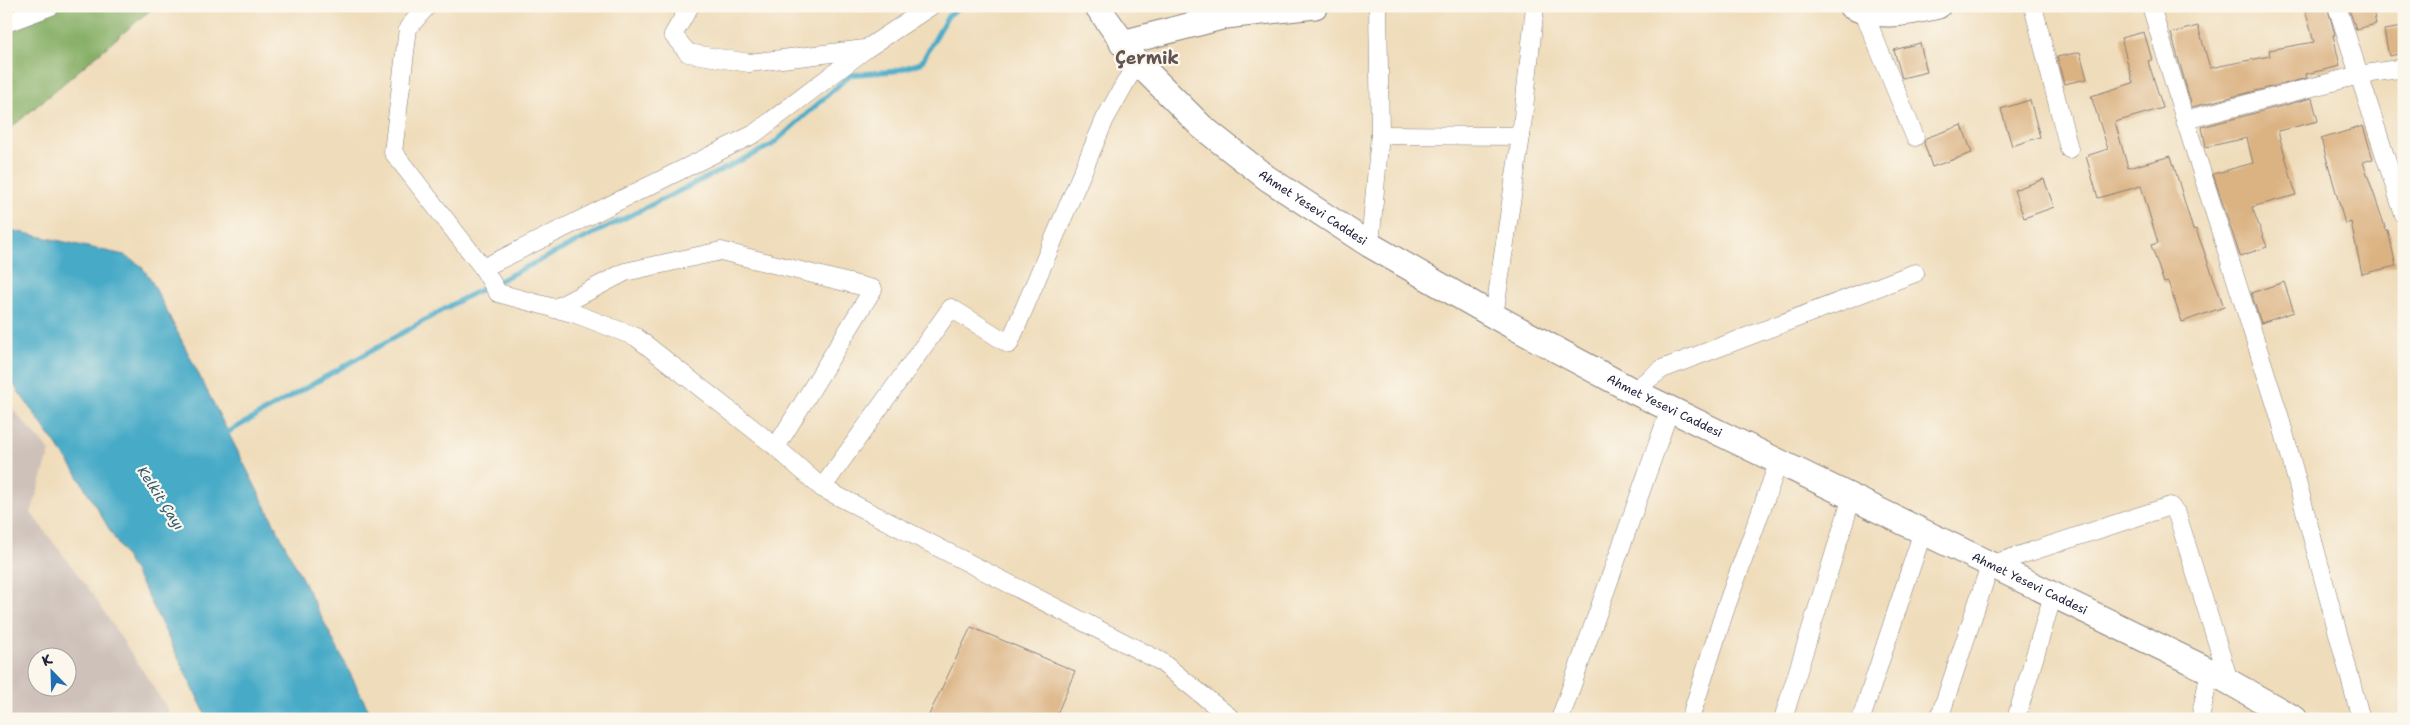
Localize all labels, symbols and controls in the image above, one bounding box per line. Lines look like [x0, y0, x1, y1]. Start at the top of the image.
district label: Çermik [1115, 46, 1179, 70]
street label: Ahmet Yesevi Caddesi [1255, 166, 1370, 249]
street label: Ahmet Yesevi Caddesi [1604, 370, 1725, 441]
water label: Kelkit Çayı [134, 463, 188, 533]
street label: Ahmet Yesevi Caddesi [1969, 549, 2090, 618]
north arrow [28, 648, 78, 698]
text: K [39, 650, 55, 670]

